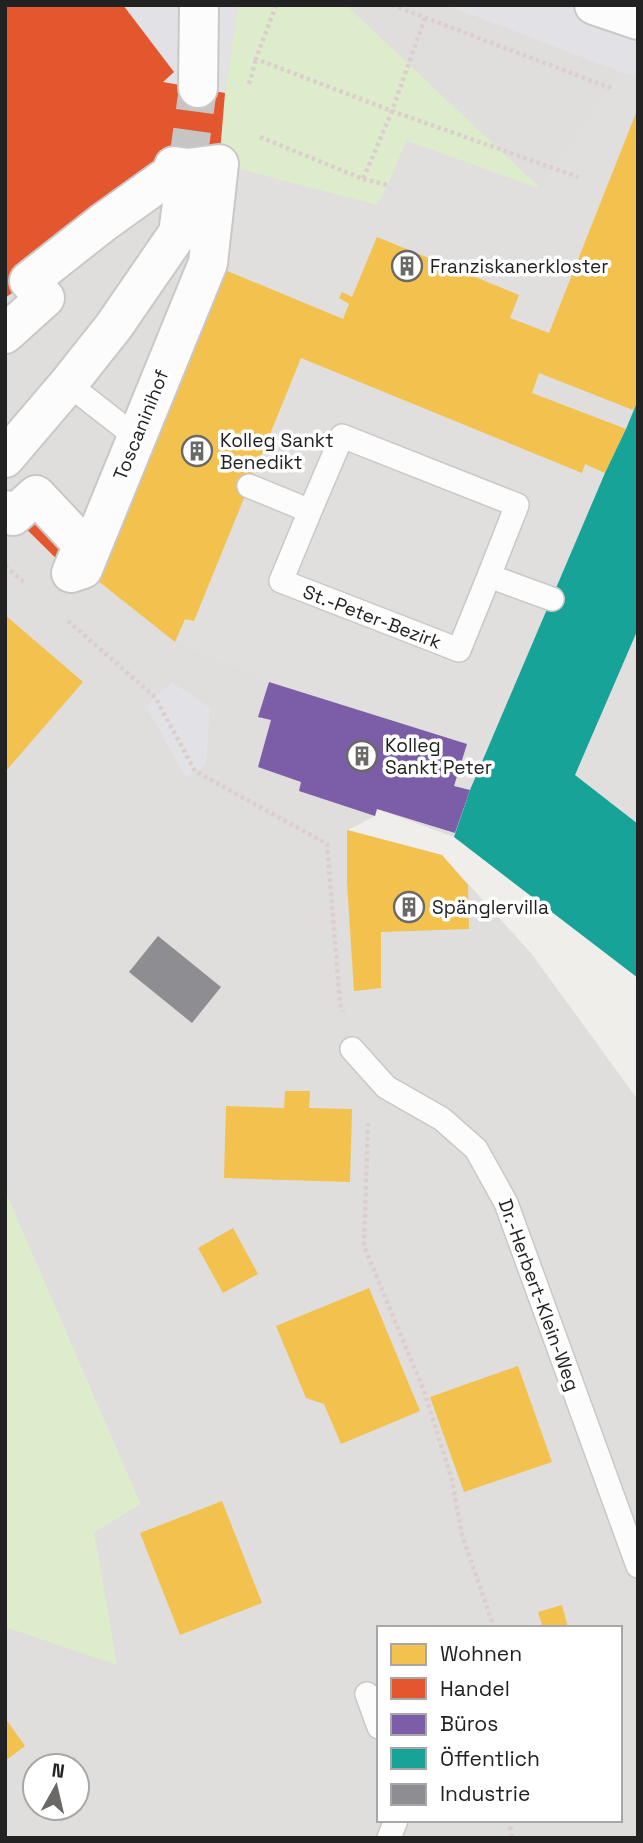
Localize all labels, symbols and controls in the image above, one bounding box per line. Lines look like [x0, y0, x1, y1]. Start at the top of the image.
building icon: Franziskanerkloster [390, 249, 424, 283]
place label: Franziskanerkloster [430, 254, 608, 279]
street label: Toscaninihof [107, 366, 175, 484]
place label: Kolleg Sankt Benedikt [220, 428, 334, 475]
building icon: Kolleg Sankt Benedikt [180, 434, 214, 468]
street label: St.-Peter-Bezirk [299, 579, 445, 655]
place label: Kolleg Sankt Peter [385, 733, 492, 780]
building icon: Kolleg Sankt Peter [345, 739, 379, 773]
building icon: Spänglervilla [392, 890, 426, 924]
place label: Spänglervilla [432, 895, 549, 920]
street label: Dr.-Herbert-Klein-Weg [493, 1196, 585, 1394]
legend [377, 1626, 622, 1822]
text: Wohnen [440, 1640, 522, 1667]
text: Handel [440, 1675, 510, 1702]
text: Büros [440, 1710, 498, 1737]
text: Öffentlich [440, 1745, 540, 1772]
north arrow [21, 1752, 91, 1822]
text: N [50, 1757, 66, 1784]
text: Industrie [440, 1780, 530, 1807]

